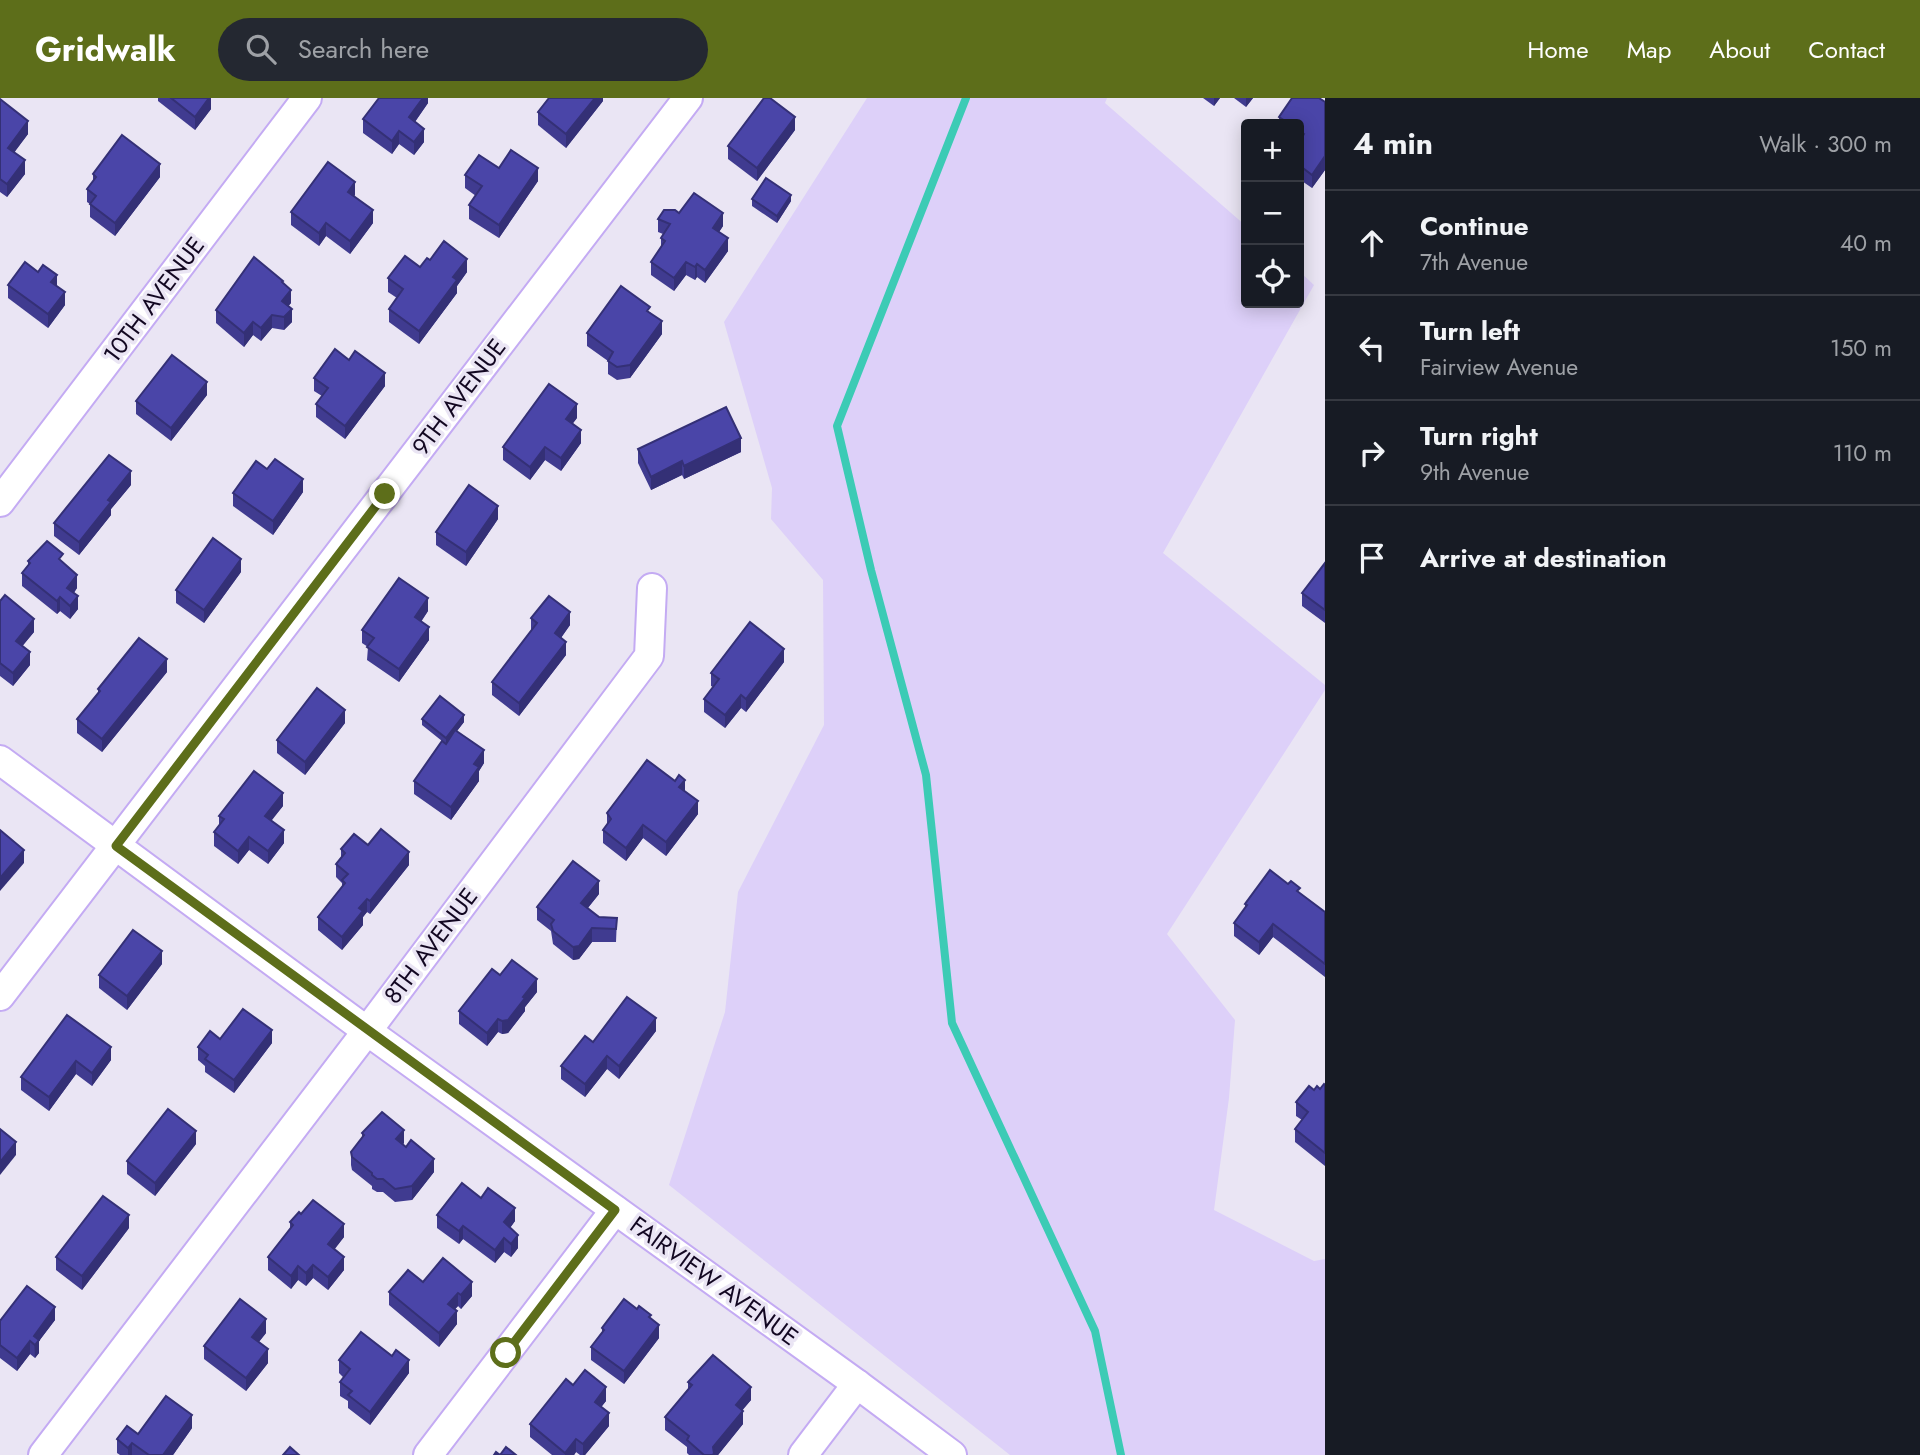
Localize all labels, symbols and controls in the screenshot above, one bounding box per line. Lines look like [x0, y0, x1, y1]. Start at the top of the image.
search box [218, 18, 708, 81]
text: Gridwalk [35, 26, 176, 73]
icon: search [242, 30, 280, 68]
text: Search here [298, 30, 429, 68]
text: Home [1527, 32, 1589, 67]
text: Map [1627, 32, 1671, 67]
text: About [1709, 32, 1770, 67]
text: Contact [1808, 32, 1885, 67]
map controls [1241, 119, 1304, 308]
button: + [1241, 119, 1304, 182]
text: 4 min [1353, 122, 1433, 165]
text: Walk · 300 m [1759, 127, 1892, 161]
button: − [1241, 182, 1304, 245]
text: Continue [1420, 207, 1529, 245]
icon: ahead [1353, 224, 1391, 262]
text: 40 m [1840, 226, 1892, 260]
street label: 10TH AVENUE [94, 229, 213, 370]
button: locate [1241, 245, 1304, 308]
text: 7th Avenue [1420, 245, 1528, 279]
text: Turn left [1420, 312, 1520, 350]
icon: left [1353, 329, 1391, 367]
street label: 9TH AVENUE [403, 331, 514, 462]
text: 150 m [1830, 331, 1892, 365]
text: Fairview Avenue [1420, 350, 1578, 384]
text: Turn right [1420, 417, 1538, 455]
icon: right [1353, 434, 1391, 472]
text: 110 m [1833, 436, 1892, 470]
text: 9th Avenue [1420, 455, 1529, 489]
route end [369, 478, 400, 509]
icon: arrive [1353, 539, 1391, 577]
text: Arrive at destination [1420, 539, 1667, 577]
street label: 8TH AVENUE [375, 880, 486, 1011]
street label: FAIRVIEW AVENUE [623, 1207, 806, 1354]
route start [490, 1337, 521, 1368]

